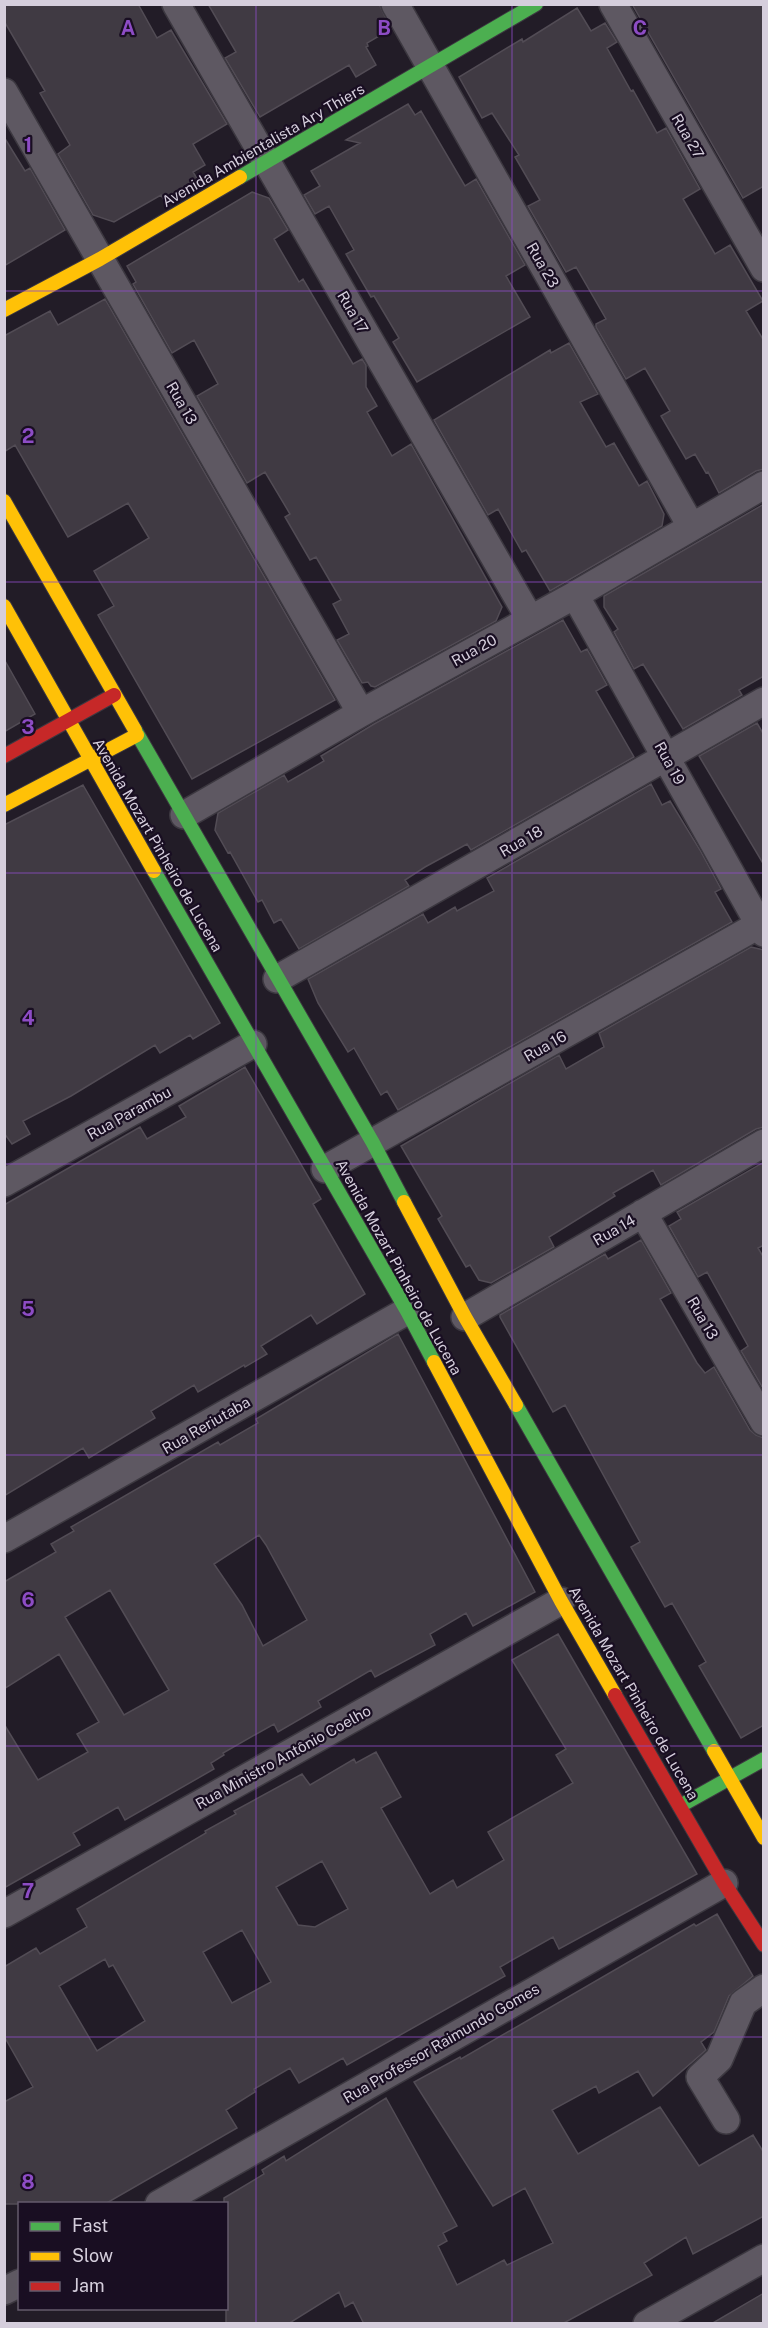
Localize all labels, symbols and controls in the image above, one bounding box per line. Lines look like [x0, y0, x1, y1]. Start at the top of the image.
text: A [121, 16, 135, 40]
text: B [377, 16, 391, 40]
text: C [633, 16, 647, 40]
street label: Avenida Ambientalista Ary Thiers [159, 80, 367, 210]
street label: Rua 27 [668, 111, 708, 161]
text: 1 [24, 133, 32, 157]
street label: Rua 23 [523, 240, 563, 290]
street label: Rua 17 [334, 288, 372, 336]
street label: Rua 13 [163, 379, 201, 427]
text: 2 [22, 424, 34, 448]
street label: Rua 20 [449, 631, 499, 669]
text: 3 [21, 715, 35, 739]
street label: Avenida Mozart Pinheiro de Lucena [90, 735, 226, 955]
street label: Rua 19 [651, 739, 689, 787]
street label: Rua 18 [497, 822, 545, 860]
text: 4 [21, 1006, 35, 1030]
street label: Rua 16 [521, 1027, 569, 1065]
street label: Rua Parambu [84, 1083, 174, 1143]
street label: Avenida Mozart Pinheiro de Lucena [333, 1156, 465, 1378]
street label: Rua 14 [590, 1211, 638, 1249]
street label: Rua 13 [684, 1294, 722, 1342]
text: 5 [21, 1297, 35, 1321]
street label: Rua Reriutaba [159, 1393, 253, 1457]
street label: Avenida Mozart Pinheiro de Lucena [566, 1583, 702, 1803]
text: 6 [21, 1588, 35, 1612]
street label: Rua Ministro Antônio Coelho [192, 1702, 374, 1812]
text: 7 [22, 1879, 34, 1903]
street label: Rua Professor Raimundo Gomes [340, 1980, 542, 2106]
text: 8 [21, 2170, 35, 2194]
legend [18, 2202, 228, 2310]
text: Fast [72, 2215, 108, 2236]
text: Slow [72, 2245, 113, 2266]
text: Jam [72, 2275, 105, 2296]

